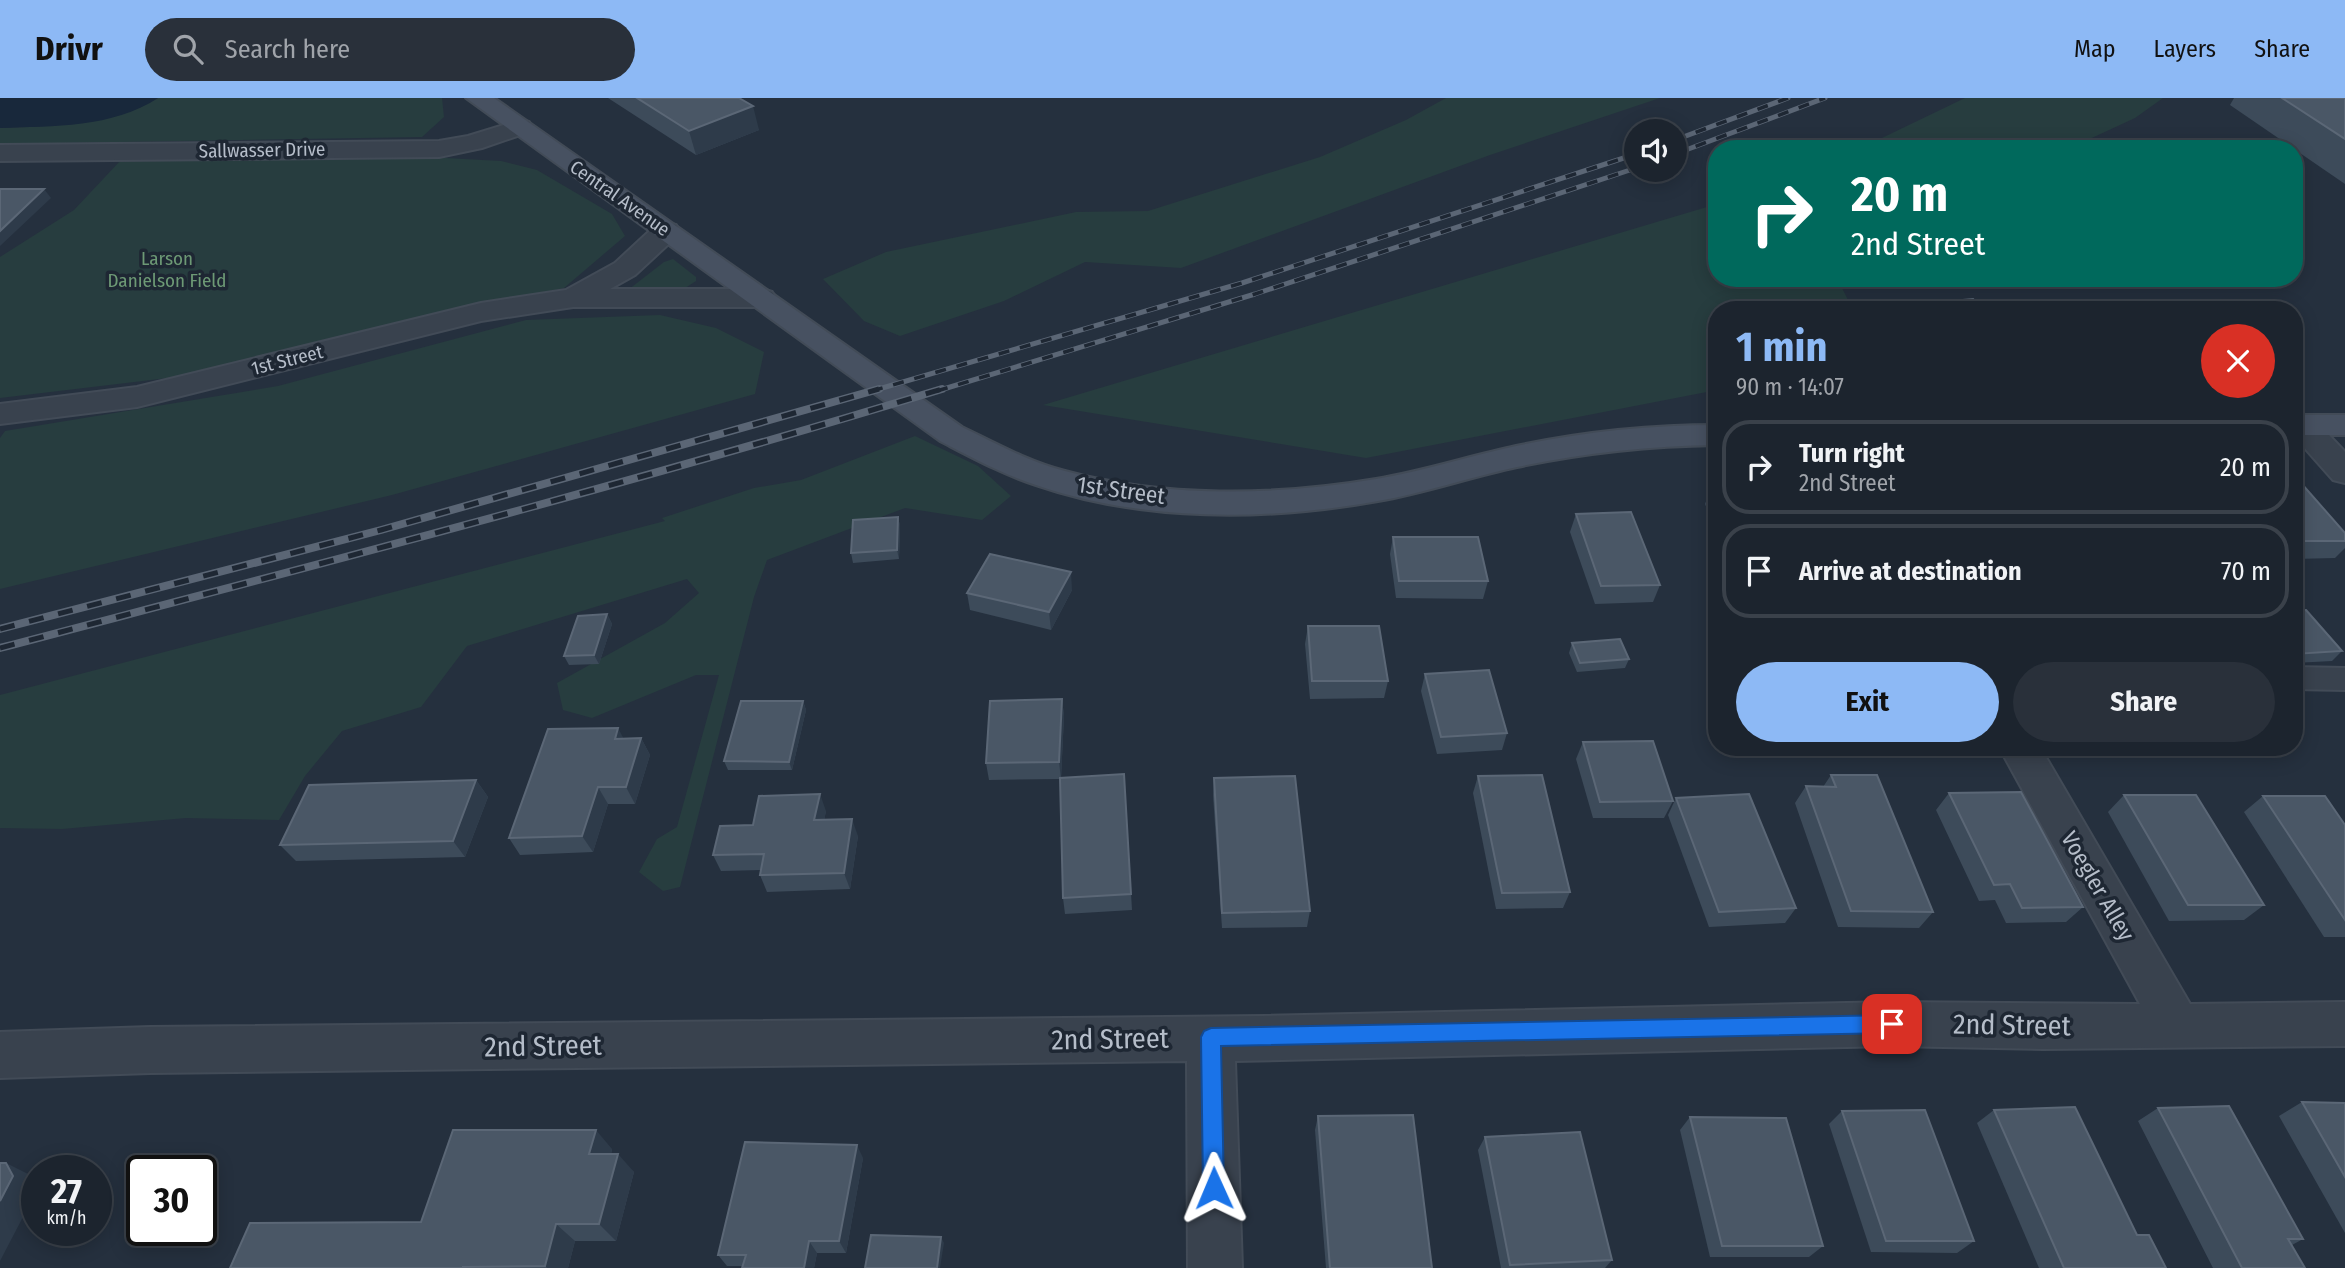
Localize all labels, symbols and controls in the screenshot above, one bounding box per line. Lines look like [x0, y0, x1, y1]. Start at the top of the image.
search box [145, 18, 635, 81]
text: Drivr [35, 29, 103, 69]
icon: search [169, 30, 207, 68]
text: Search here [225, 34, 350, 65]
text: Map [2074, 35, 2116, 63]
text: Layers [2154, 35, 2216, 63]
text: Share [2254, 35, 2310, 63]
map controls [1624, 119, 1687, 182]
button: sound [1624, 119, 1687, 182]
street label: Sallwasser Drive [198, 137, 326, 163]
street label: Central Avenue [566, 155, 674, 241]
text: 20 m [1851, 165, 1948, 224]
icon: right [1736, 168, 1827, 259]
text: 2nd Street [1851, 225, 1985, 263]
park label: Larson Danielson Field [108, 247, 226, 292]
text: 1 min [1736, 322, 1827, 372]
button: close [2201, 324, 2275, 398]
street label: 1st Street [249, 340, 326, 380]
text: 90 m · 14:07 [1736, 373, 1844, 401]
text: Turn right [1799, 438, 1905, 469]
icon: right [1740, 448, 1778, 486]
text: 20 m [2220, 452, 2271, 483]
text: 2nd Street [1799, 469, 1896, 497]
street label: 1st Street [1075, 470, 1167, 510]
icon: arrive [1740, 552, 1778, 590]
text: Arrive at destination [1799, 556, 2022, 587]
text: 70 m [2221, 556, 2271, 587]
button: Exit [1736, 662, 1999, 742]
button: Share [2013, 662, 2275, 742]
street label: Voegler Alley [2055, 826, 2141, 946]
pin [1862, 994, 1922, 1054]
icon: arrive [1873, 1005, 1911, 1043]
street label: 2nd Street [1953, 1007, 2072, 1043]
street label: 2nd Street [1051, 1021, 1170, 1057]
street label: 2nd Street [484, 1028, 603, 1064]
position arrow [1177, 1151, 1251, 1225]
speed limit sign: 30 [126, 1155, 217, 1246]
text: 27 [51, 1170, 82, 1212]
text: km/h [46, 1207, 87, 1229]

